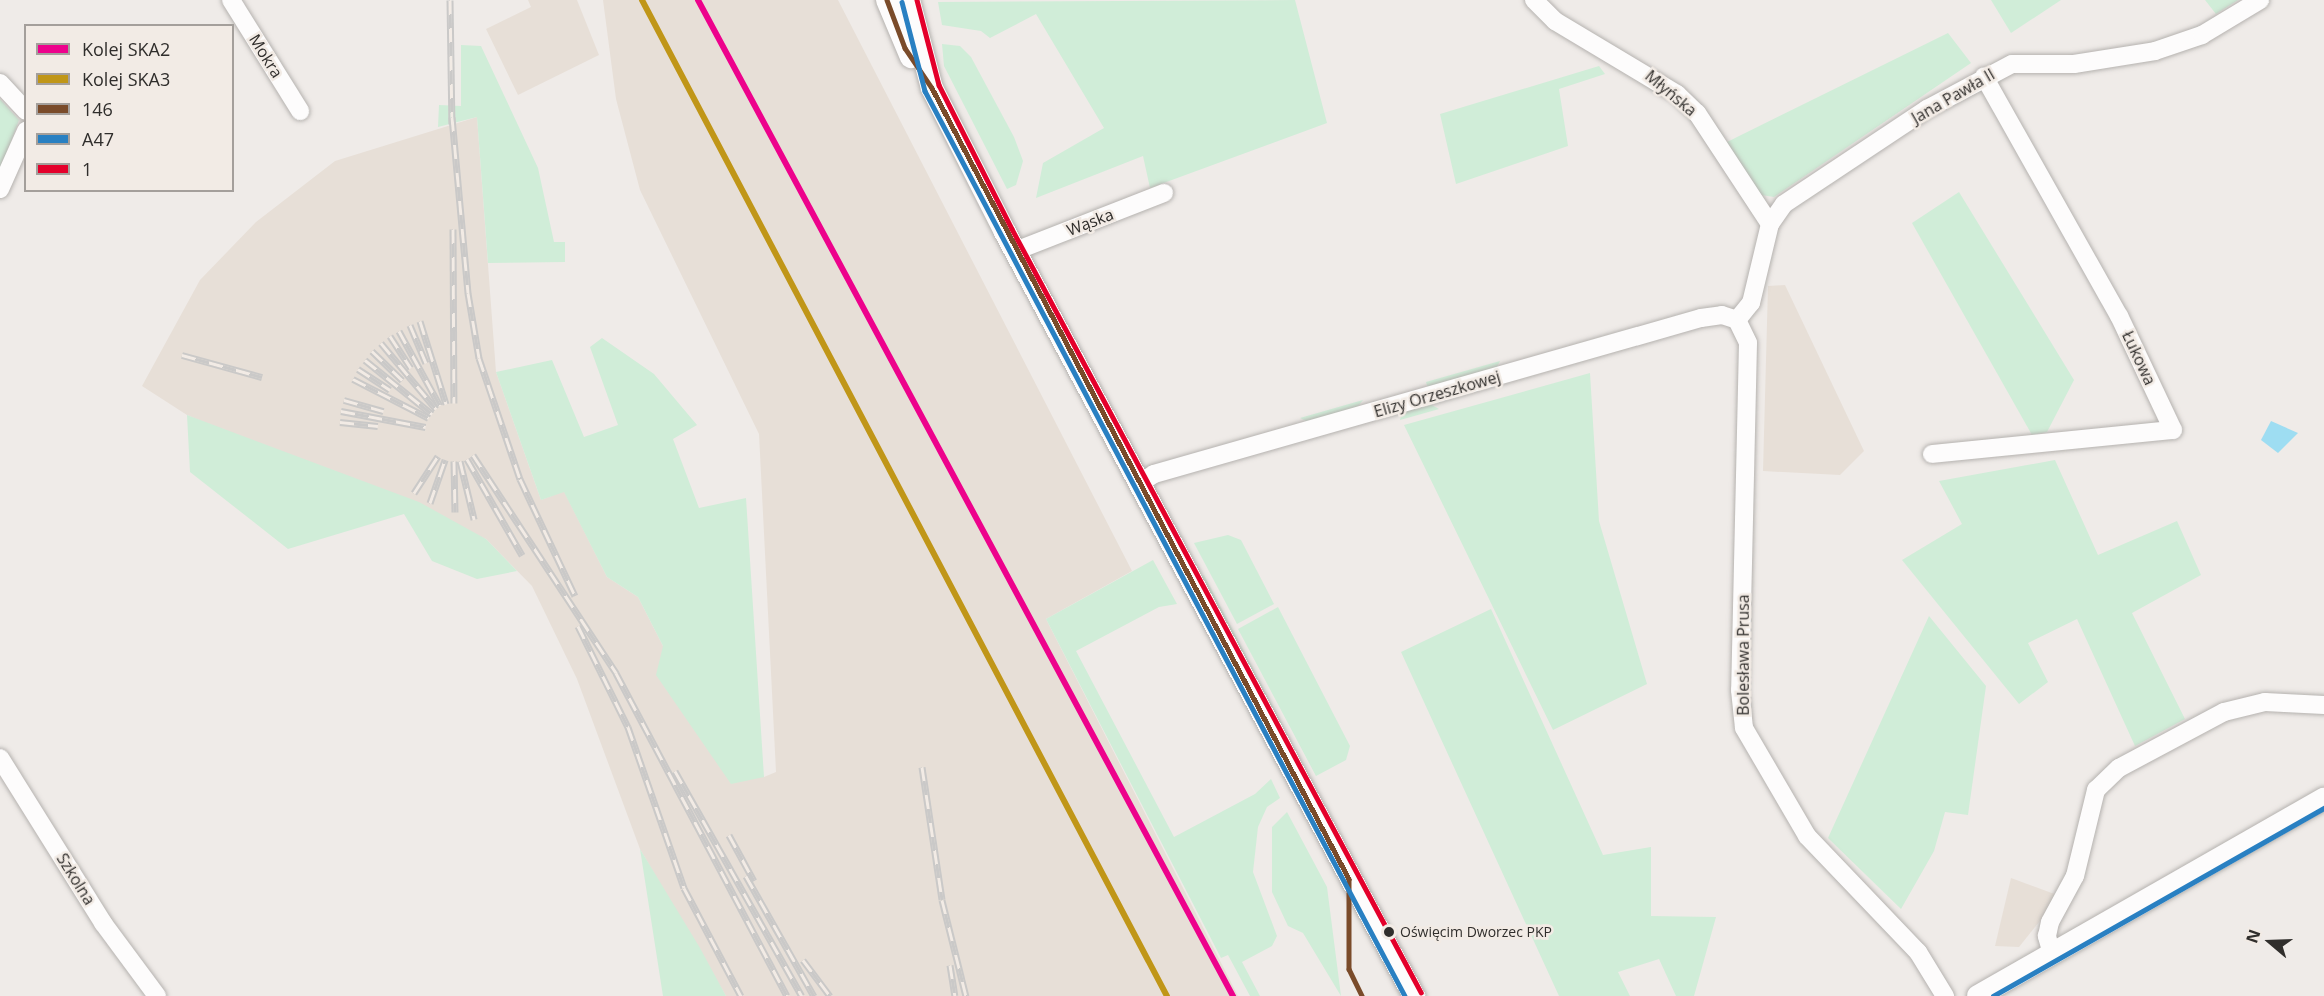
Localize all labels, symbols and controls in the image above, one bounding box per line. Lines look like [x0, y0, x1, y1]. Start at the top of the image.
legend [24, 24, 234, 192]
street label: Mokra [245, 31, 287, 81]
text: Kolej SKA2 [82, 37, 170, 61]
street label: Jana Pawła II [1908, 64, 1998, 128]
street label: Młyńska [1641, 66, 1701, 120]
text: Kolej SKA3 [82, 67, 170, 91]
text: 146 [82, 97, 113, 121]
text: A47 [82, 127, 114, 151]
text: 1 [82, 157, 92, 181]
street label: Wąska [1064, 204, 1116, 240]
street label: Łukowa [2118, 328, 2160, 388]
street label: Elizy Orzeszkowej [1372, 367, 1502, 421]
street label: Bolesława Prusa [1733, 594, 1753, 716]
street label: Szkolna [53, 850, 99, 908]
north arrow [2240, 912, 2300, 972]
place label: Oświęcim Dworzec PKP [1400, 924, 1552, 940]
marker: Oświęcim Dworzec PKP [1383, 926, 1395, 938]
text: N [2240, 926, 2265, 946]

